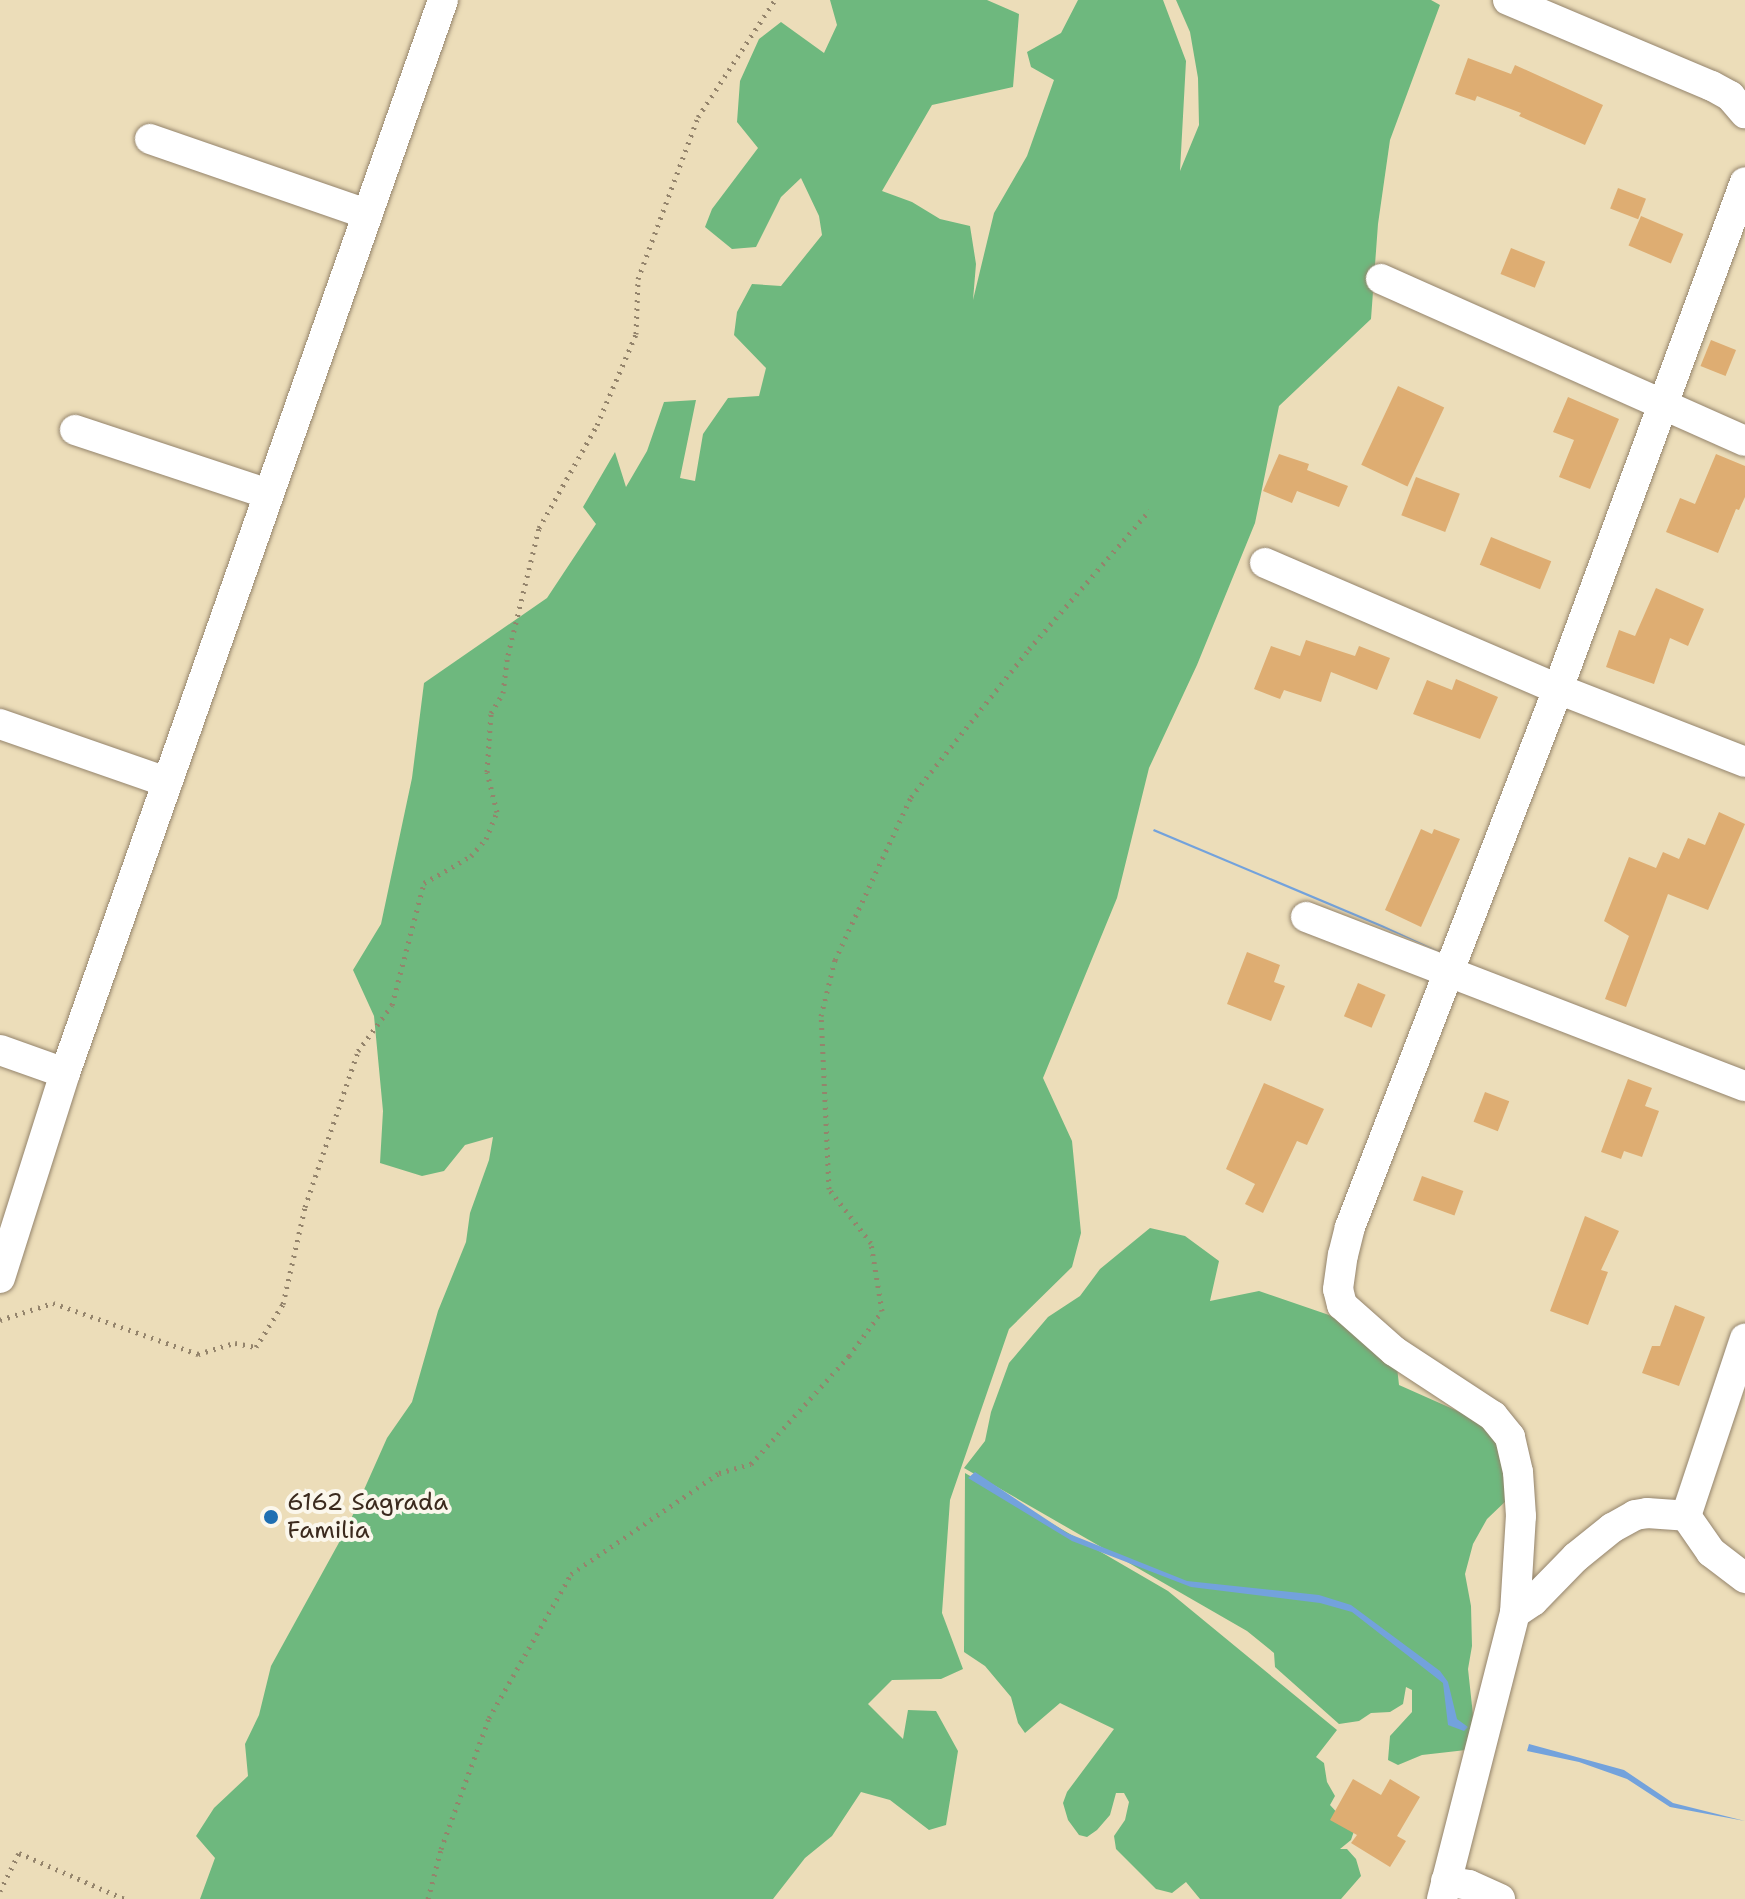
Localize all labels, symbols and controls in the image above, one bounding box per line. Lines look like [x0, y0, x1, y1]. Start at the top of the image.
place label: 6162 Sagrada Familia [287, 1489, 448, 1545]
marker: 6162 Sagrada Familia [262, 1508, 280, 1526]

